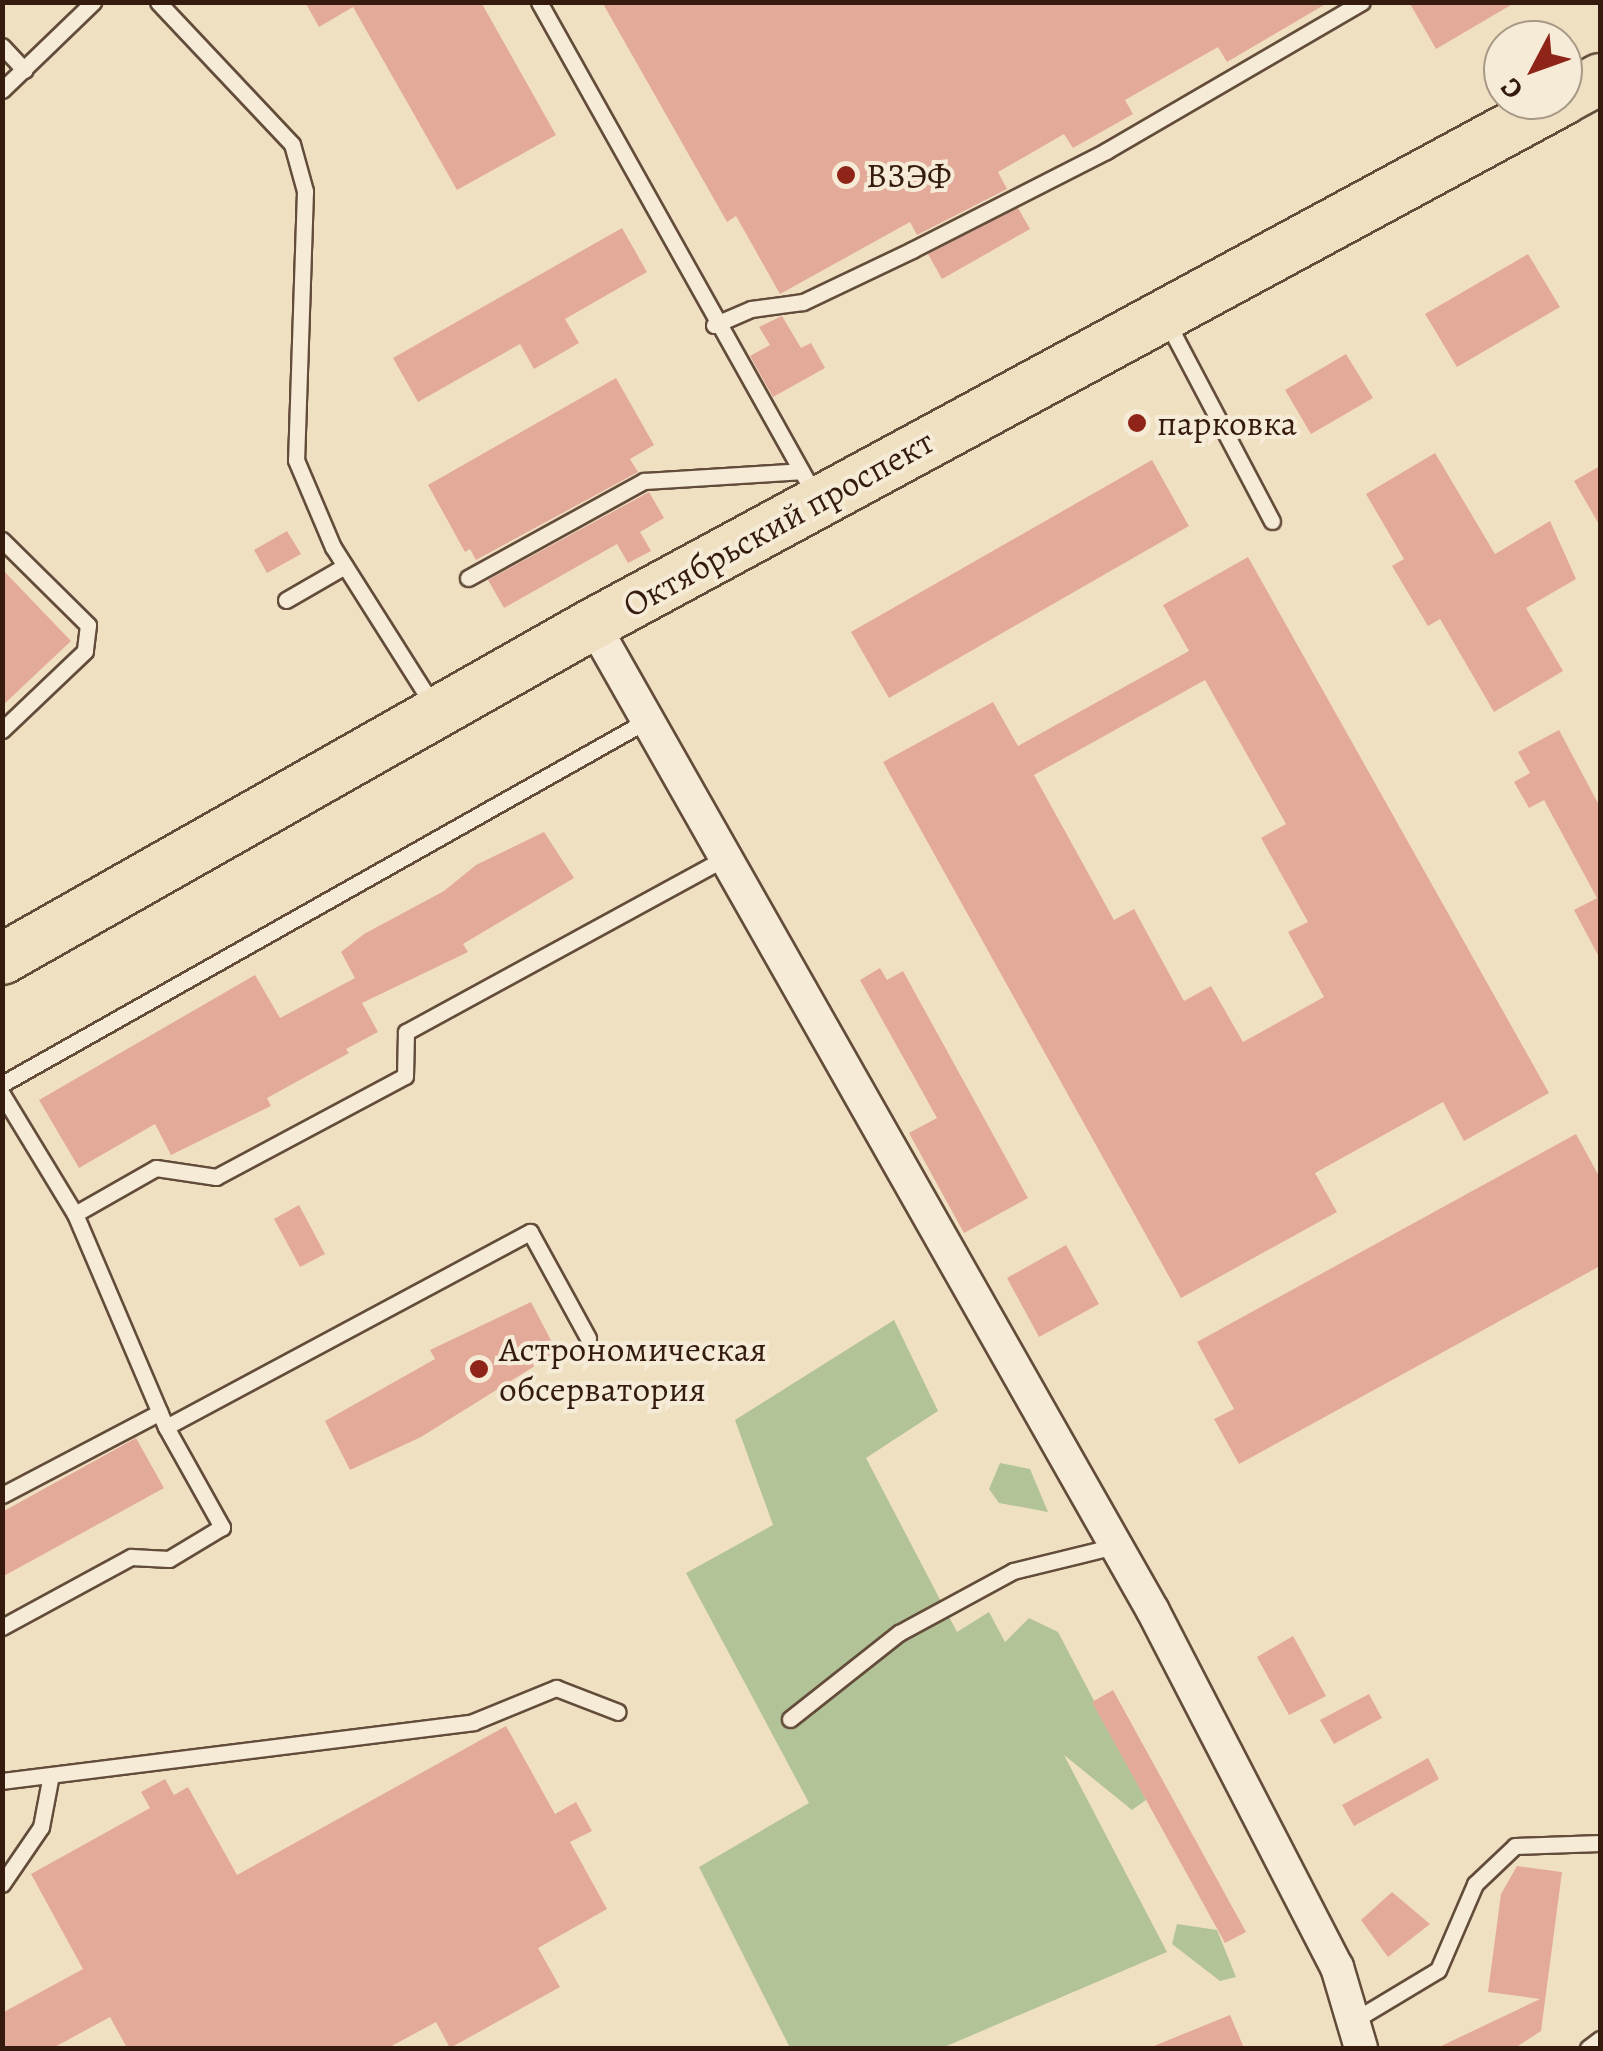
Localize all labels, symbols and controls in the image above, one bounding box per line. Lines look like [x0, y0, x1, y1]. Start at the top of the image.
north arrow [1483, 20, 1583, 120]
text: С [1492, 69, 1532, 107]
place label: ВЗЭФ [866, 154, 952, 196]
marker: ВЗЭФ [835, 164, 857, 186]
place label: парковка [1157, 402, 1297, 444]
marker: парковка [1126, 412, 1148, 434]
street label: Октябрьский проспект [615, 420, 941, 626]
place label: Aстрономическая обсерватория [499, 1328, 767, 1410]
marker: Aстрономическая обсерватория [468, 1358, 490, 1380]

